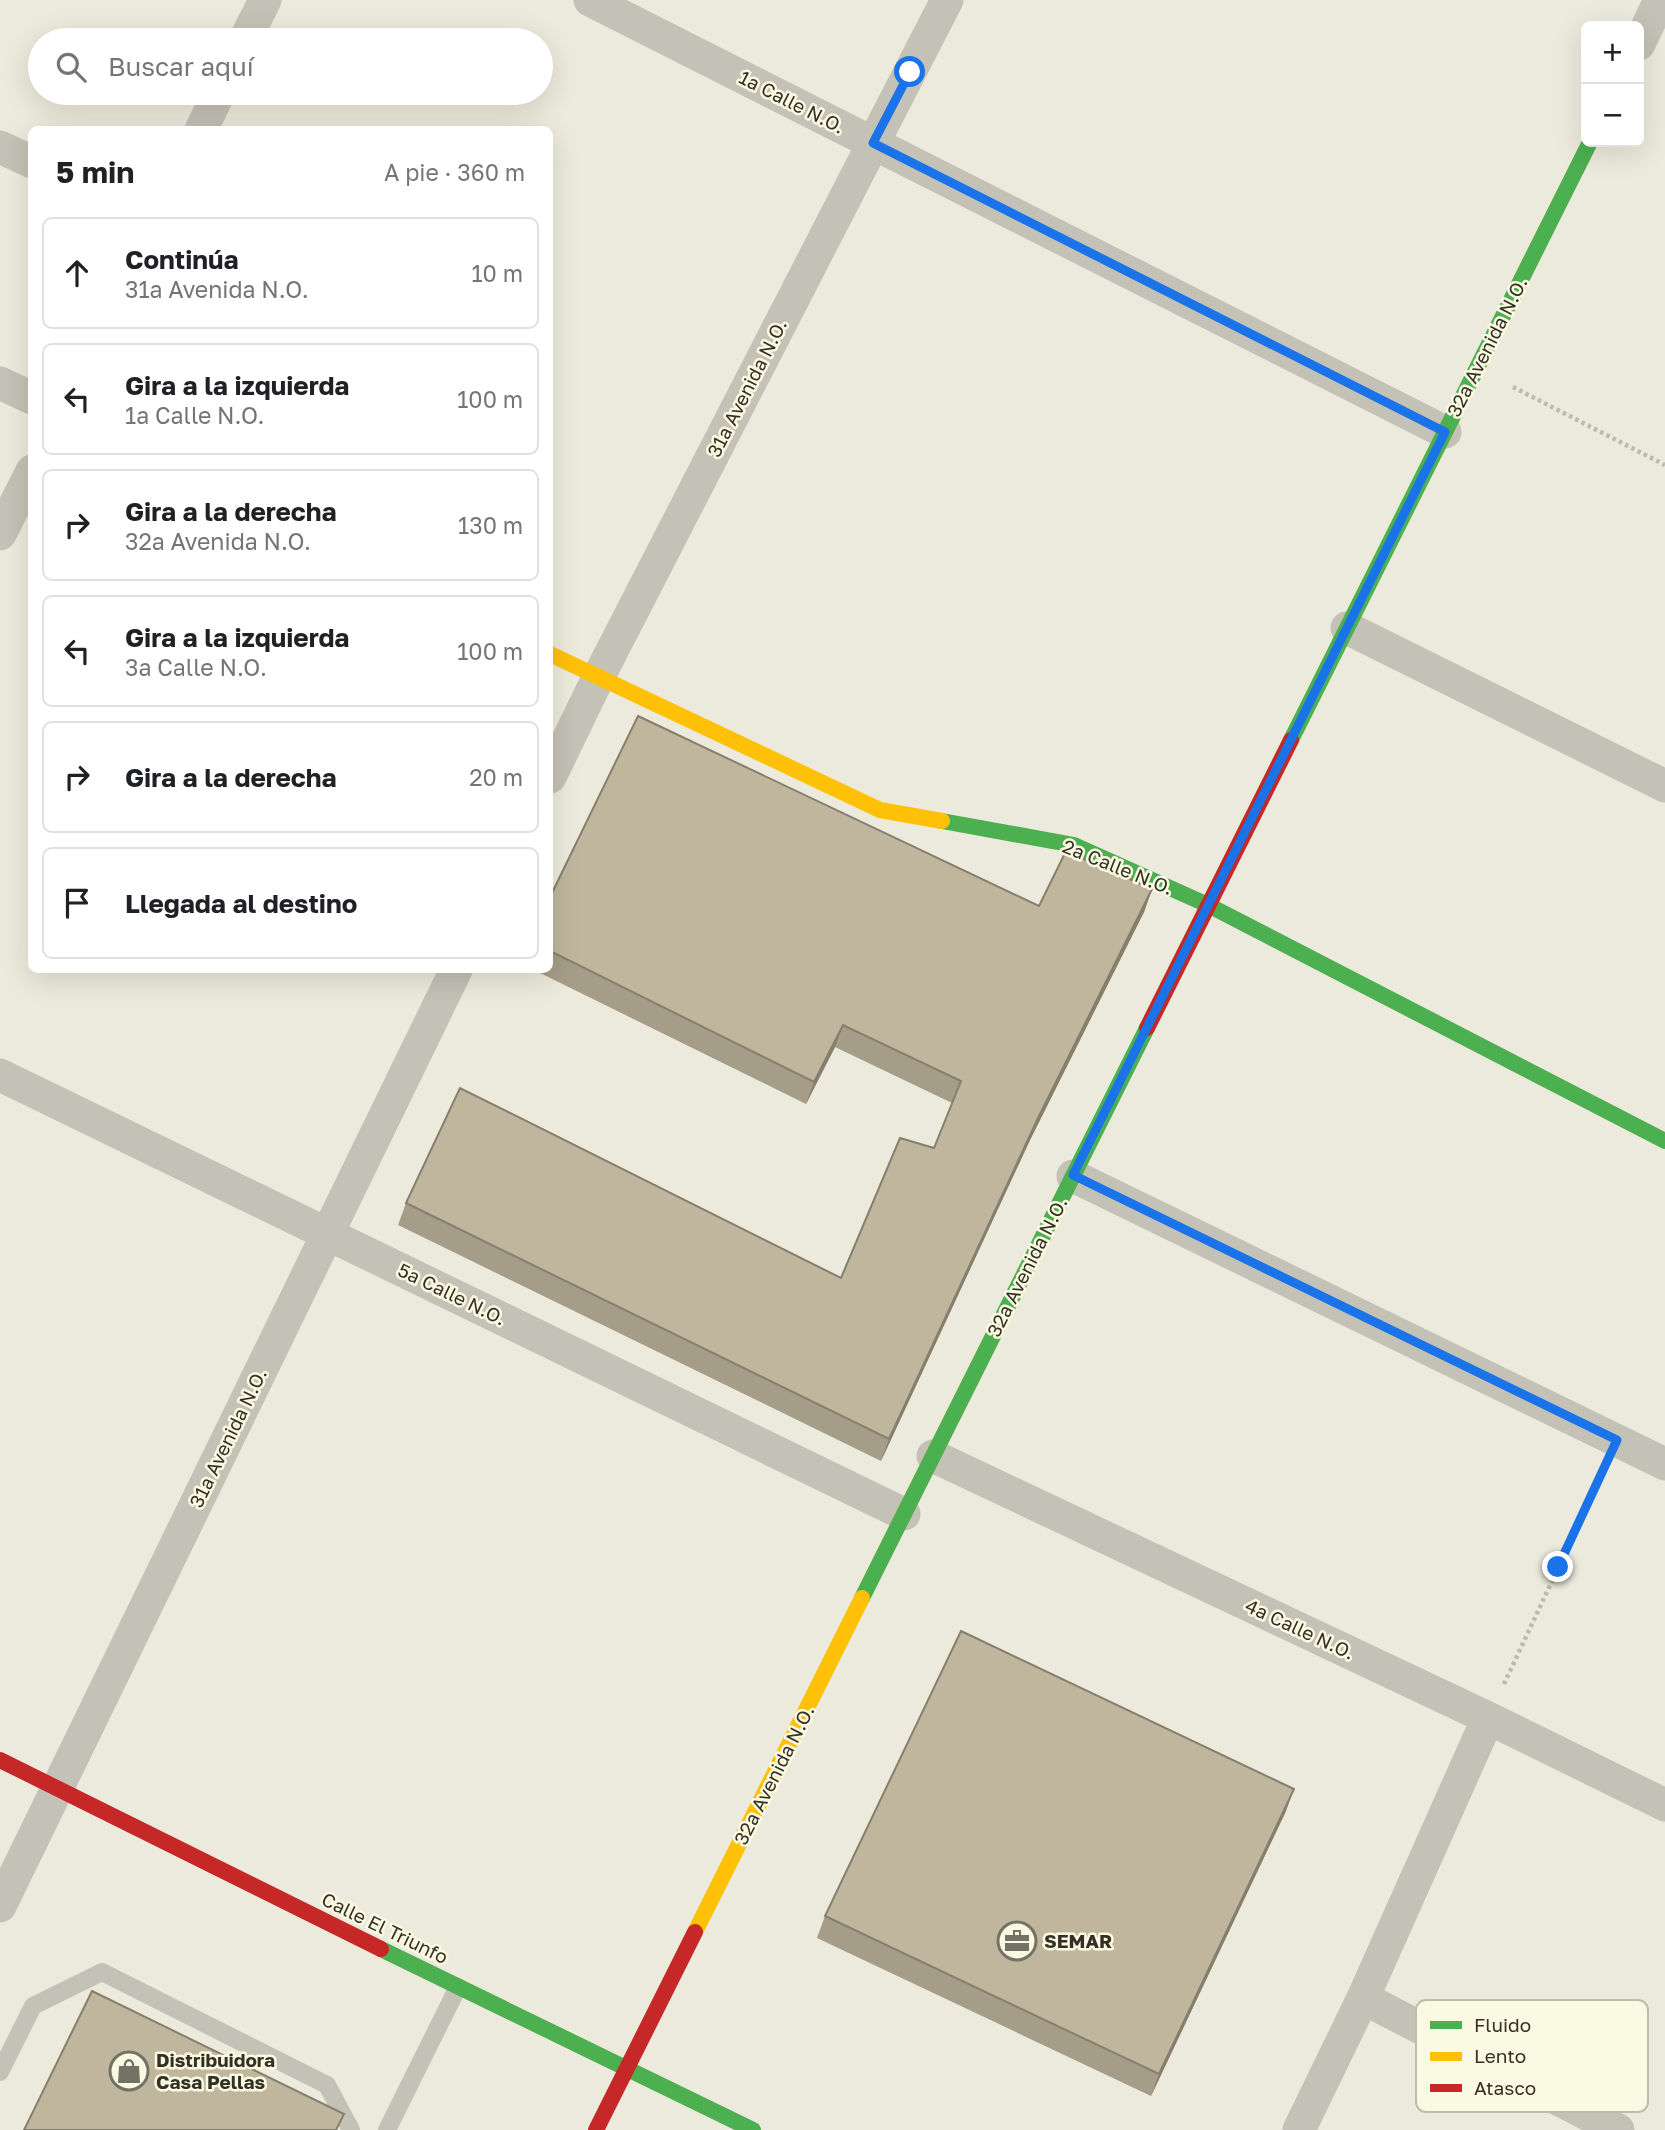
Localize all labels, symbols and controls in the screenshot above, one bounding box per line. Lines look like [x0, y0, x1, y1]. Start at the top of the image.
map controls [1581, 21, 1644, 147]
button: + [1581, 21, 1644, 84]
search box [28, 28, 553, 105]
icon: search [52, 48, 90, 86]
text: Buscar aquí [108, 51, 254, 82]
route start [894, 56, 925, 87]
street label: 1a Calle N.O. [736, 65, 849, 138]
button: − [1581, 84, 1644, 147]
text: 5 min [56, 154, 134, 190]
text: A pie · 360 m [384, 158, 525, 186]
text: Continúa [125, 244, 239, 275]
icon: ahead [58, 254, 96, 292]
text: 10 m [471, 259, 523, 287]
street label: 32a Avenida N.O. [1441, 273, 1532, 420]
text: 31a Avenida N.O. [125, 275, 309, 303]
street label: 31a Avenida N.O. [702, 315, 791, 461]
text: Gira a la izquierda [125, 370, 349, 401]
icon: left [58, 380, 96, 418]
text: 100 m [457, 385, 523, 413]
text: 1a Calle N.O. [125, 401, 265, 429]
text: Gira a la derecha [125, 496, 337, 527]
icon: right [58, 506, 96, 544]
text: 130 m [458, 511, 523, 539]
text: 32a Avenida N.O. [125, 527, 311, 555]
text: Gira a la izquierda [125, 622, 349, 653]
icon: left [58, 632, 96, 670]
text: 100 m [457, 637, 523, 665]
text: 3a Calle N.O. [125, 653, 267, 681]
icon: right [58, 758, 96, 796]
text: Gira a la derecha [125, 762, 337, 793]
text: 20 m [469, 763, 523, 791]
street label: 2a Calle N.O. [1060, 834, 1177, 899]
icon: arrive [58, 884, 96, 922]
text: Llegada al destino [125, 888, 357, 919]
street label: 32a Avenida N.O. [981, 1193, 1072, 1340]
street label: 5a Calle N.O. [395, 1258, 510, 1330]
street label: 31a Avenida N.O. [184, 1365, 271, 1511]
route end [1542, 1551, 1573, 1582]
street label: 4a Calle N.O. [1242, 1593, 1358, 1664]
street label: 32a Avenida N.O. [728, 1701, 819, 1848]
street label: Calle El Triunfo [318, 1887, 452, 1968]
office icon: SEMAR [996, 1920, 1038, 1962]
place label: SEMAR [1044, 1929, 1112, 1952]
legend [1416, 2000, 1648, 2112]
text: Fluido [1474, 2013, 1531, 2036]
text: Lento [1474, 2044, 1526, 2067]
place label: Distribuidora Casa Pellas [156, 2048, 275, 2093]
shop icon: Distribuidora Casa Pellas [108, 2050, 150, 2092]
text: Atasco [1474, 2076, 1536, 2099]

